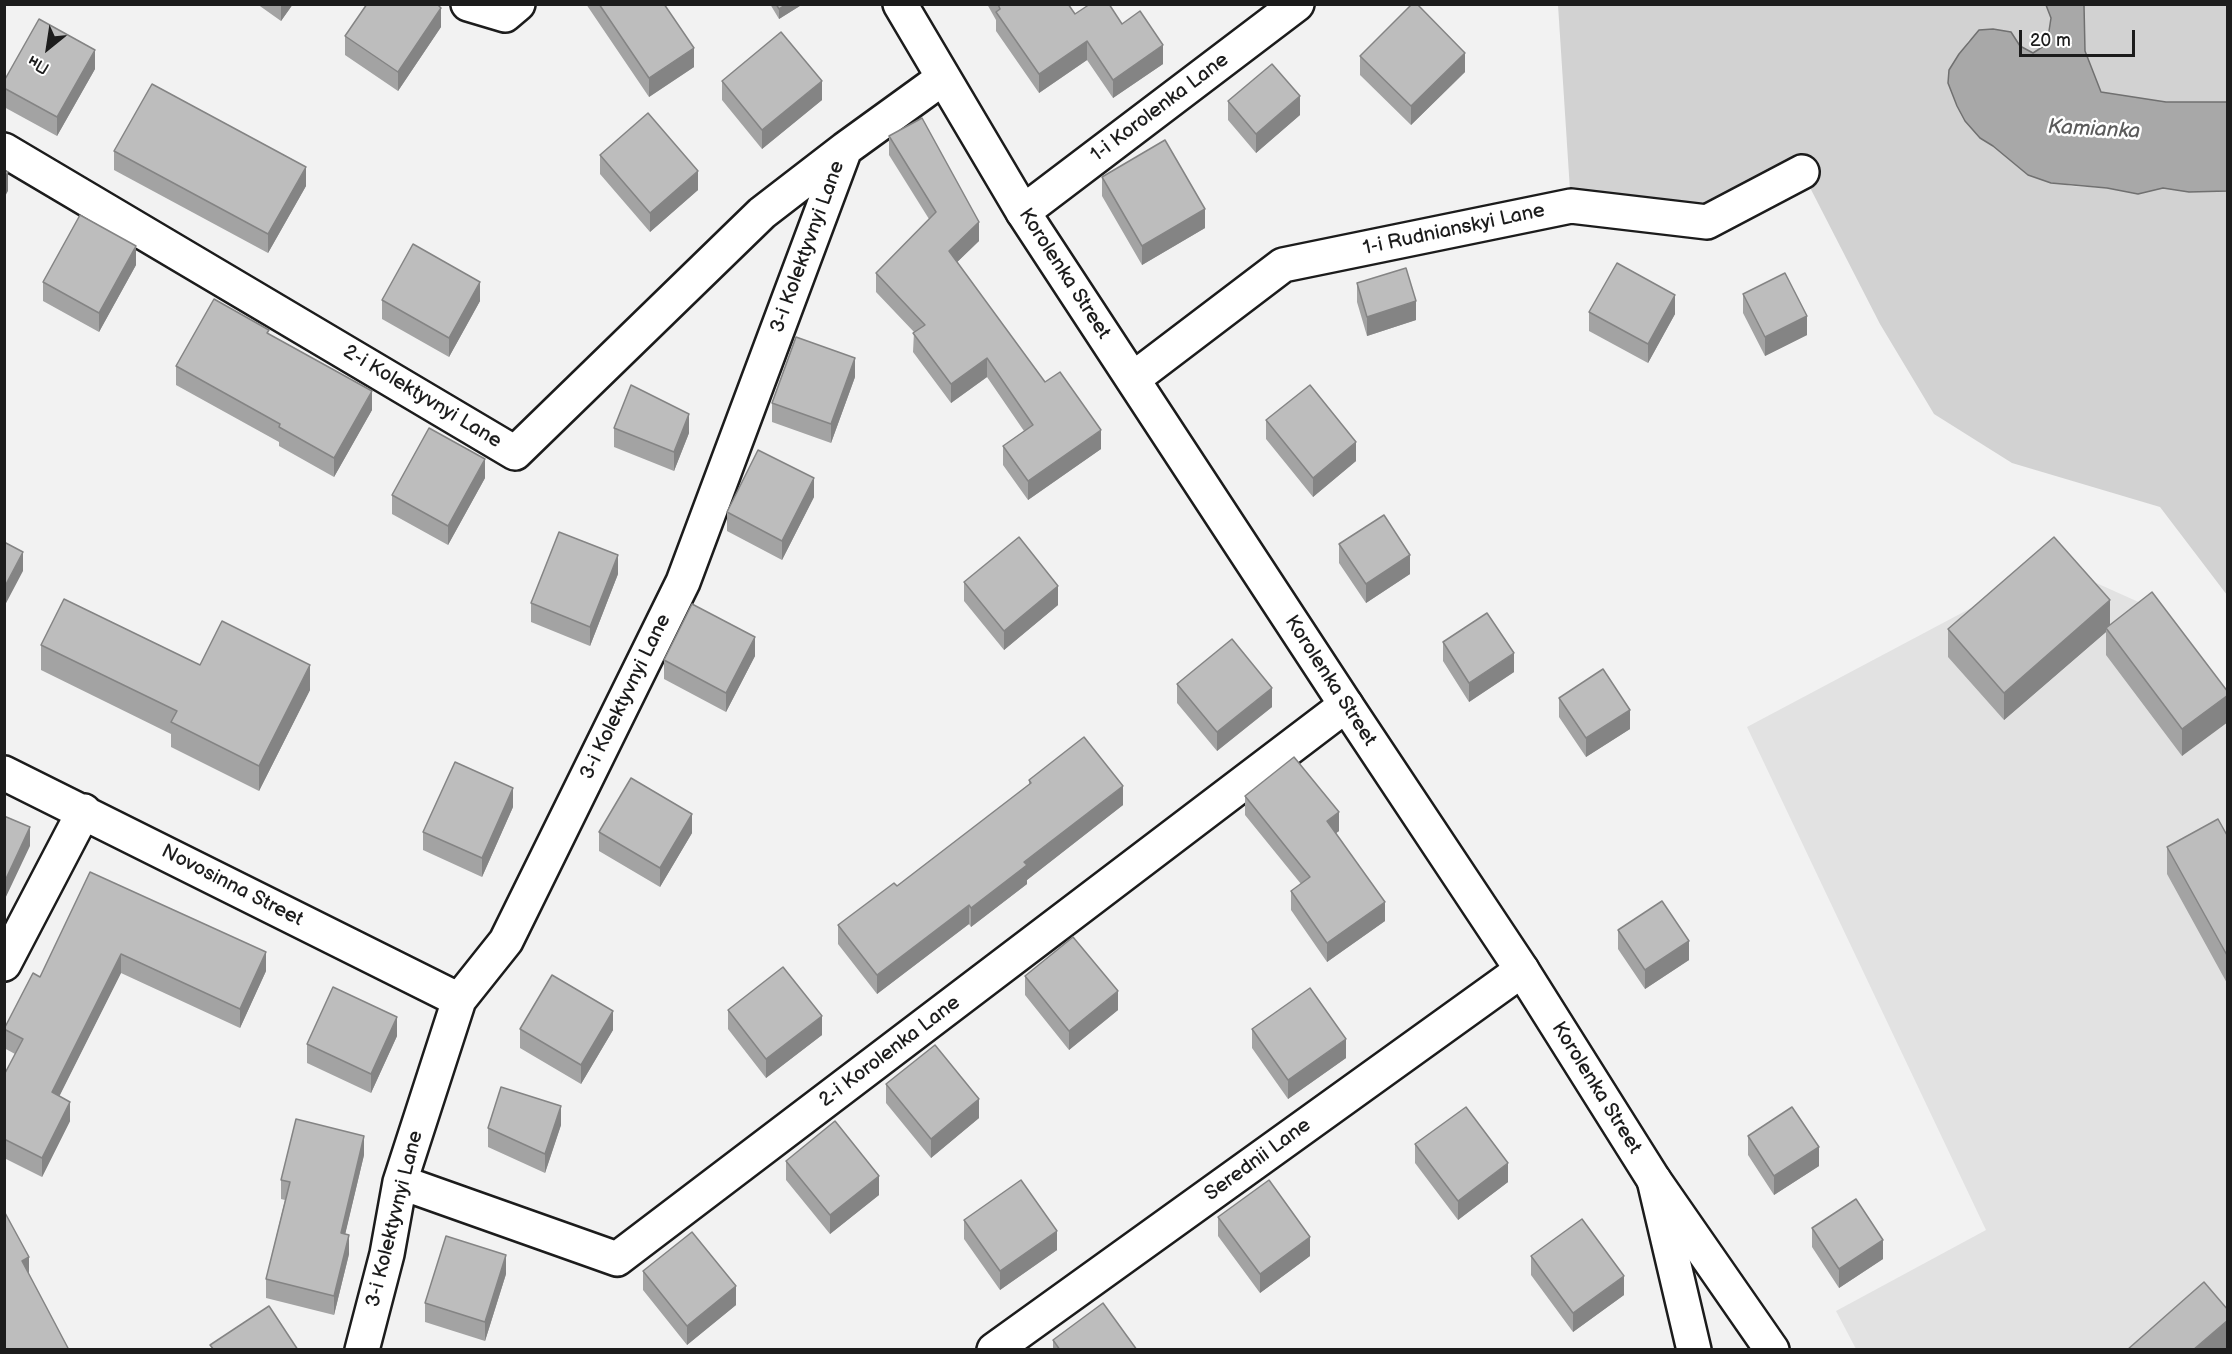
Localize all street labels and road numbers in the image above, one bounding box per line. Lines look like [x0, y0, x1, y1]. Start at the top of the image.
street label: 1-i Korolenka Lane [1086, 48, 1234, 168]
street label: 3-i Kolektyvnyi Lane [766, 158, 850, 336]
street label: 1-i Rudnianskyi Lane [1361, 199, 1547, 261]
street label: Korolenka Street [1013, 204, 1115, 344]
street label: 2-i Kolektyvnyi Lane [338, 340, 506, 454]
street label: 3-i Kolektyvnyi Lane [576, 610, 676, 784]
street label: Korolenka Street [1279, 611, 1381, 751]
street label: Novosinna Street [157, 840, 307, 932]
street label: 2-i Korolenka Lane [815, 991, 965, 1113]
street label: Korolenka Street [1546, 1018, 1646, 1158]
street label: Serednii Lane [1200, 1113, 1316, 1207]
street label: 3-i Kolektyvnyi Lane [361, 1128, 429, 1310]

